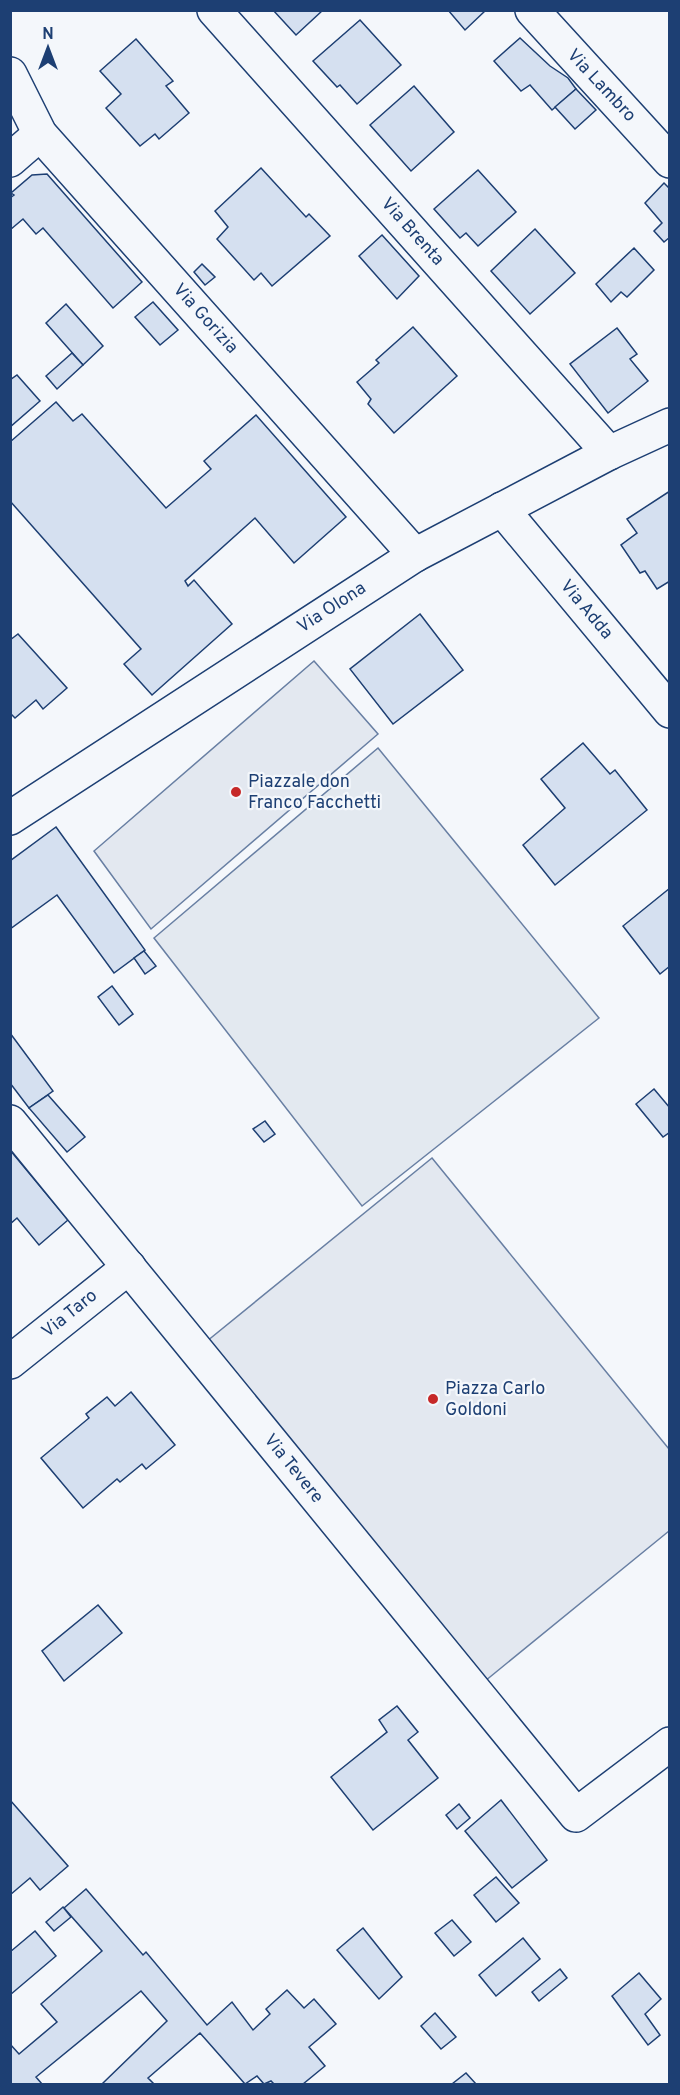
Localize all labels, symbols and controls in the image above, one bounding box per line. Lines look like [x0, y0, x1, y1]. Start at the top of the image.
north arrow [18, 18, 78, 78]
text: N [42, 25, 54, 45]
street label: Via Lambro [561, 45, 641, 127]
street label: Via Brenta [375, 193, 449, 271]
street label: Via Gorizia [167, 279, 243, 359]
street label: Via Adda [554, 575, 618, 645]
street label: Via Olona [293, 577, 371, 639]
place label: Piazzale don Franco Facchetti [248, 771, 381, 815]
marker: Piazzale don Franco Facchetti [229, 785, 243, 799]
street label: Via Taro [38, 1285, 102, 1343]
place label: Piazza Carlo Goldoni [445, 1378, 545, 1422]
marker: Piazza Carlo Goldoni [426, 1392, 440, 1406]
street label: Via Tevere [258, 1430, 328, 1508]

